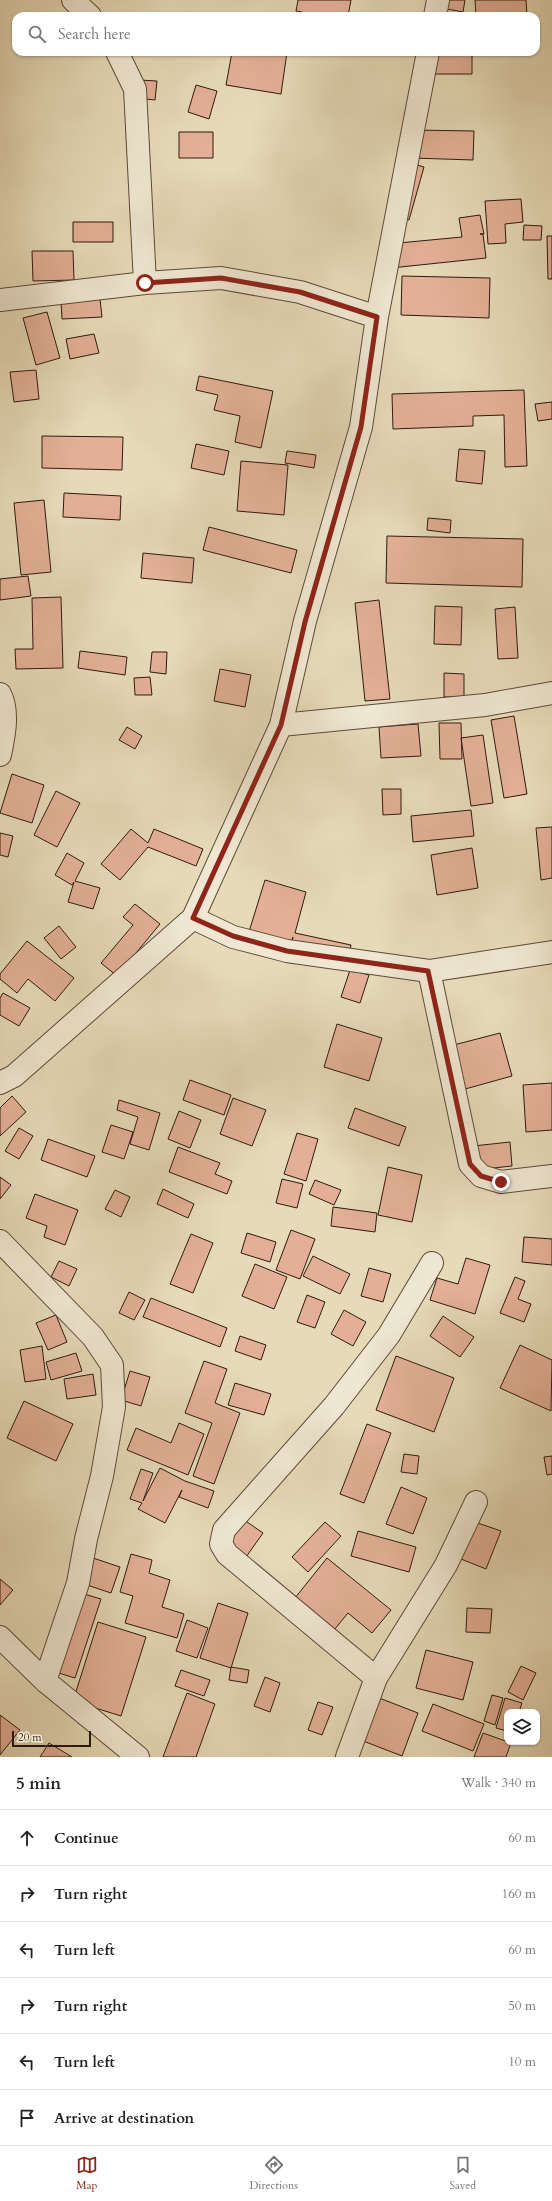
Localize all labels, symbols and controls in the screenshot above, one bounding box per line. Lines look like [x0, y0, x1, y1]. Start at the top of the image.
search box [12, 12, 540, 56]
icon: search [26, 23, 48, 45]
text: Search here [58, 24, 131, 44]
route start [136, 274, 154, 292]
route end [492, 1173, 510, 1191]
map controls [504, 1709, 540, 1745]
button: layers [504, 1709, 540, 1745]
scale bar [12, 1729, 91, 1748]
text: 20 m [18, 1730, 42, 1745]
text: 5 min [16, 1772, 61, 1795]
text: Walk · 340 m [461, 1774, 536, 1792]
icon: ahead [16, 1827, 38, 1849]
text: Continue [54, 1828, 119, 1848]
text: 60 m [508, 1829, 536, 1847]
icon: right [16, 1883, 38, 1905]
text: Turn right [54, 1884, 127, 1904]
text: 160 m [502, 1885, 536, 1903]
icon: left [16, 1939, 38, 1961]
text: Turn left [54, 1940, 115, 1960]
text: 60 m [508, 1941, 536, 1959]
icon: right [16, 1995, 38, 2017]
text: Turn right [54, 1996, 127, 2016]
text: 50 m [508, 1997, 536, 2015]
icon: left [16, 2051, 38, 2073]
text: Turn left [54, 2052, 115, 2072]
text: 10 m [508, 2053, 536, 2071]
icon: arrive [16, 2107, 38, 2129]
text: Arrive at destination [54, 2108, 194, 2128]
tab: Map [76, 2154, 98, 2193]
tab: Directions [249, 2154, 298, 2193]
tab: Saved [450, 2154, 476, 2193]

